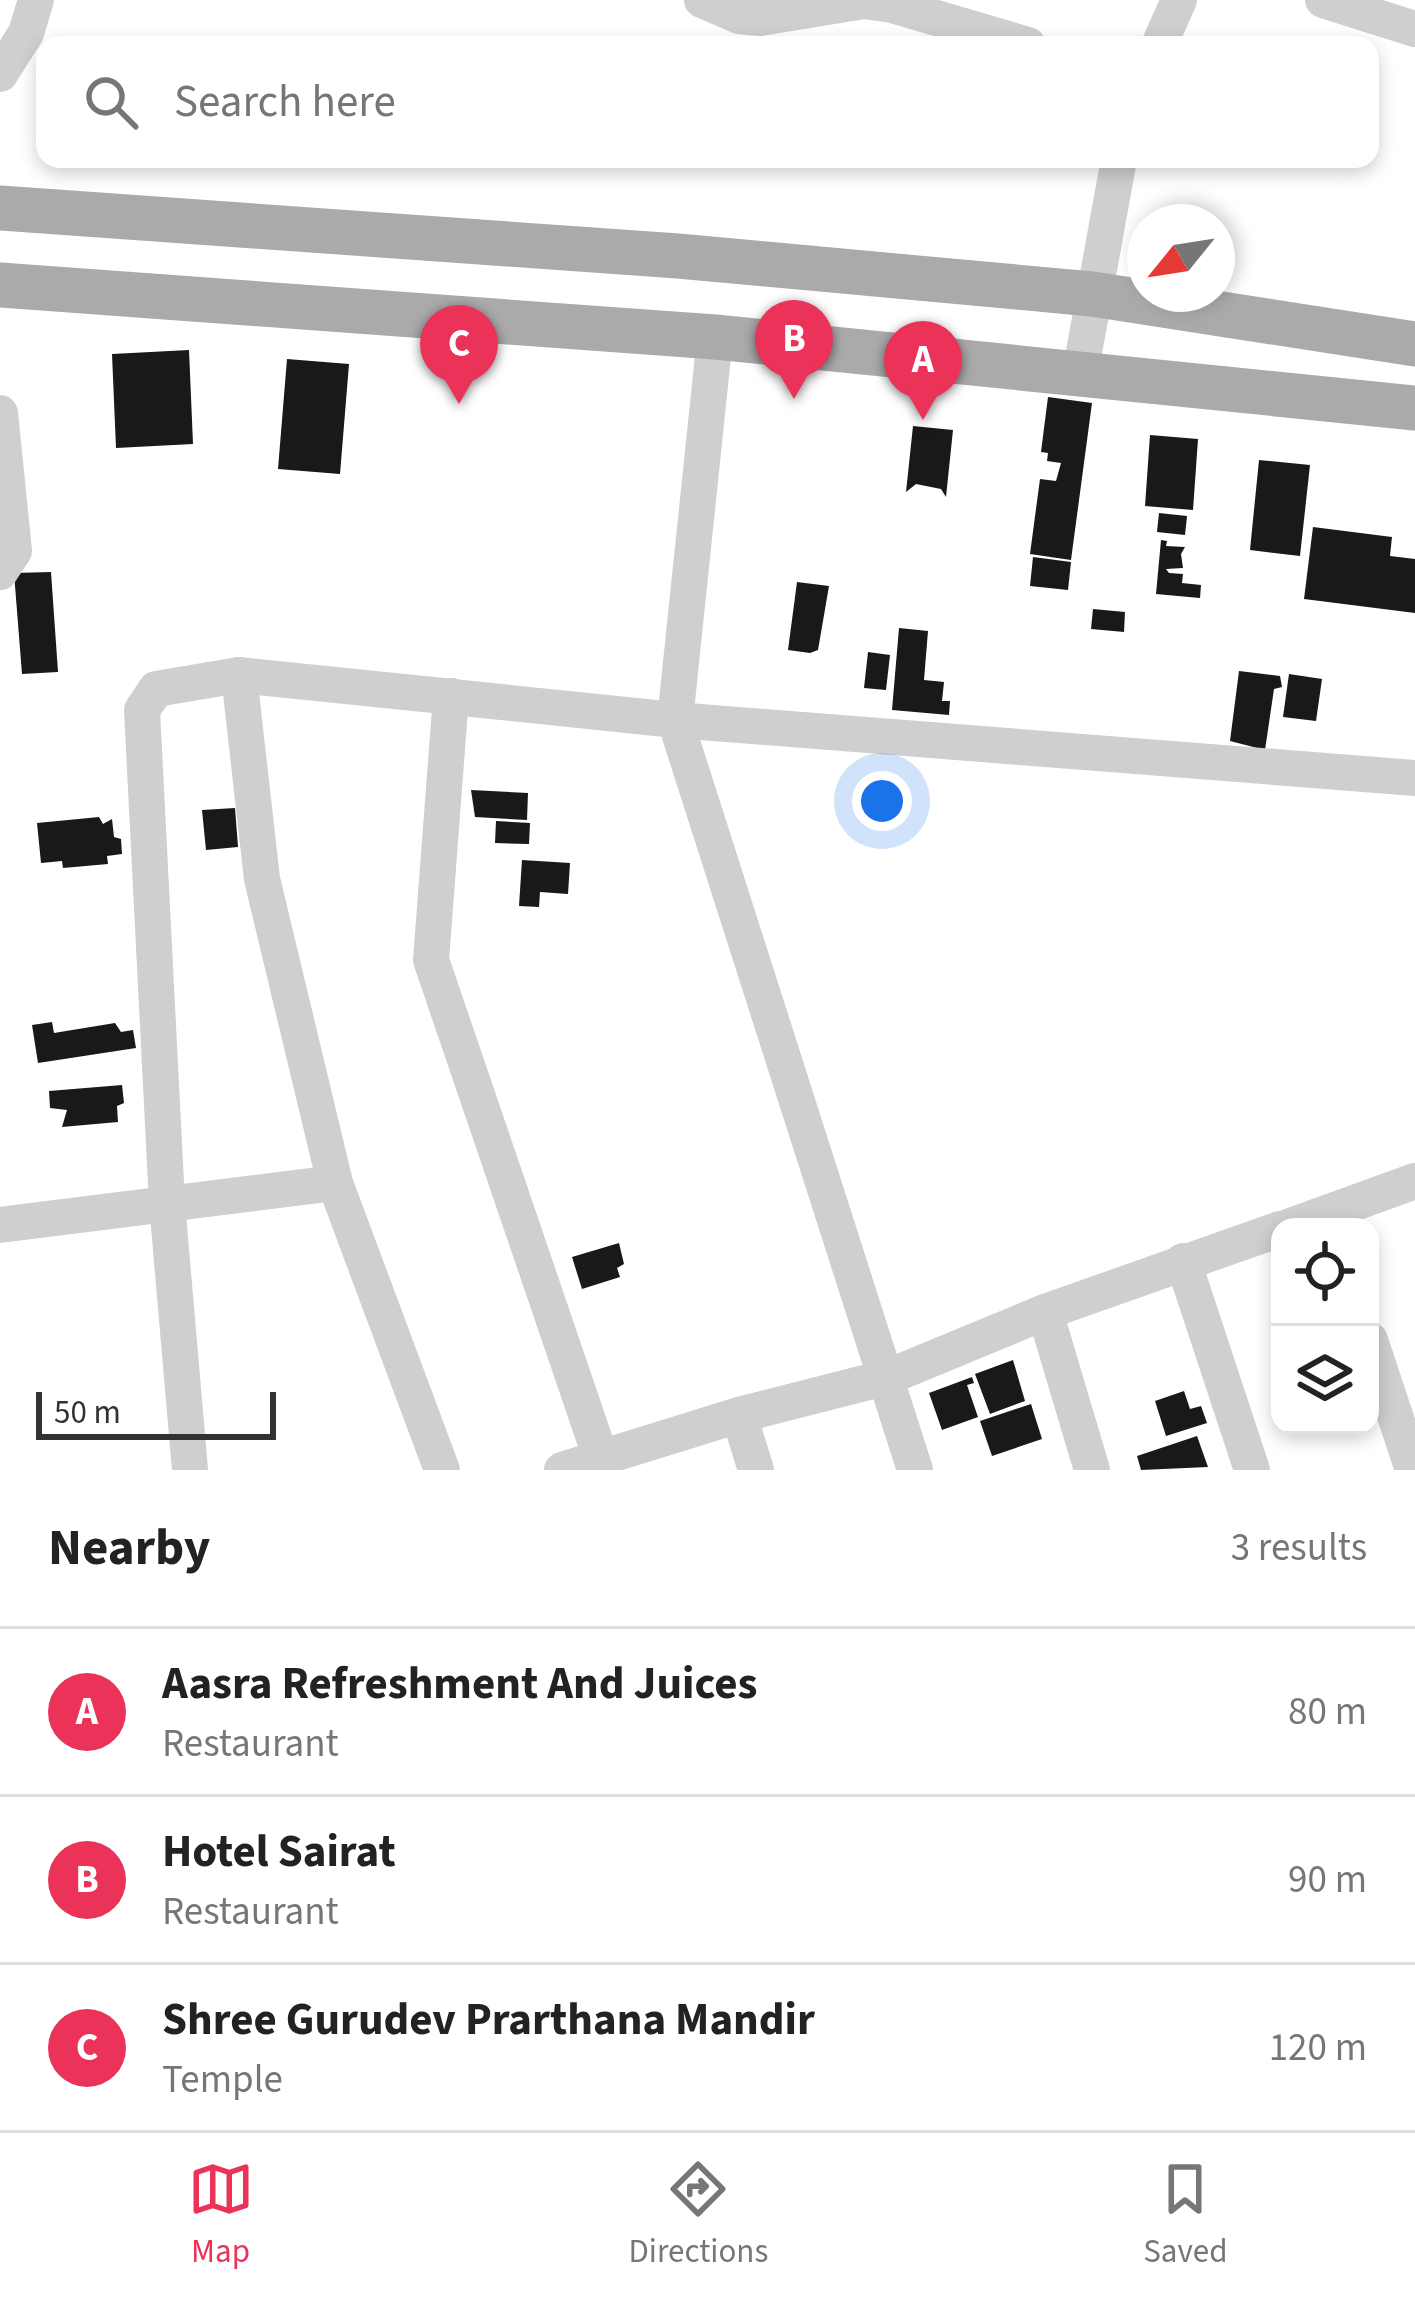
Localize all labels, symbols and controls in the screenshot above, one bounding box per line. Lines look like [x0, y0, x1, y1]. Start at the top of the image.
search box [36, 36, 1379, 168]
icon: search [78, 69, 144, 135]
text: Search here [174, 70, 396, 134]
north arrow [1127, 204, 1235, 312]
pin: B [755, 300, 833, 399]
pin: C [420, 305, 498, 404]
pin: A [884, 321, 962, 420]
your location [852, 771, 912, 831]
map controls [1271, 1218, 1379, 1434]
button: locate [1271, 1218, 1379, 1326]
button: layers [1271, 1326, 1379, 1434]
scale bar [36, 1386, 276, 1439]
text: 50 m [54, 1389, 121, 1436]
text: Nearby [48, 1512, 210, 1584]
text: 3 results [1231, 1520, 1367, 1576]
text: Aasra Refreshment And Juices [162, 1652, 757, 1716]
text: A [76, 1684, 98, 1740]
text: 80 m [1288, 1684, 1367, 1740]
text: Restaurant [162, 1716, 339, 1772]
text: Hotel Sairat [162, 1820, 396, 1884]
text: B [75, 1852, 99, 1908]
text: 90 m [1288, 1852, 1367, 1908]
text: Restaurant [162, 1884, 339, 1940]
text: Shree Gurudev Prarthana Mandir [162, 1988, 815, 2052]
text: C [76, 2020, 98, 2076]
text: 120 m [1269, 2020, 1367, 2076]
text: Temple [162, 2052, 283, 2108]
tab: Map [188, 2156, 254, 2275]
tab: Directions [629, 2156, 768, 2275]
tab: Saved [1143, 2156, 1227, 2275]

